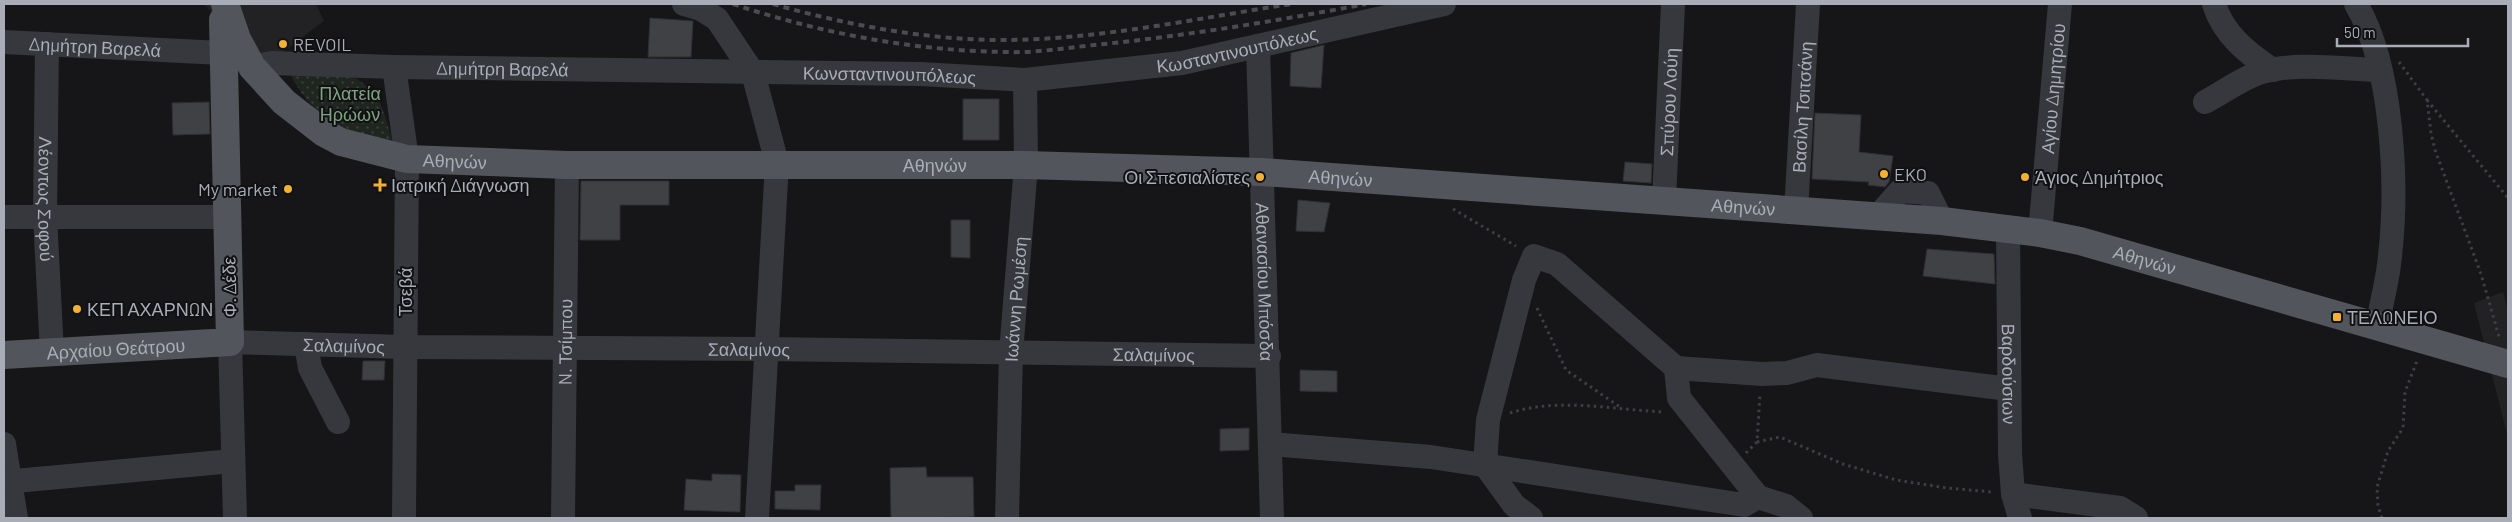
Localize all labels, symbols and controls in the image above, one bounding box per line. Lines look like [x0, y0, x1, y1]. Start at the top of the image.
scale bar [2337, 15, 2468, 47]
street label: Κωσταντινουπόλεως [1155, 22, 1320, 77]
street label: Αγίου Δημητρίου [2036, 22, 2069, 155]
text: 50 m [2344, 23, 2376, 41]
street label: Δημήτρη Βαρελά [28, 32, 161, 61]
place label: REVOIL [293, 33, 351, 55]
marker: REVOIL [277, 38, 289, 50]
street label: Βασίλη Τσιτσάνη [1787, 41, 1817, 174]
street label: Σπύρου Λούη [1655, 48, 1682, 157]
street label: Δημήτρη Βαρελά [436, 57, 569, 80]
street label: Κωνσταντινουπόλεως [803, 61, 977, 88]
park label: Πλατεία Ηρώων [319, 82, 381, 125]
street label: Λέοντως Σοφού [34, 136, 58, 262]
street label: Αθηνών [422, 149, 487, 173]
street label: Αθηνών [903, 154, 967, 176]
place label: EKO [1894, 163, 1927, 185]
street label: Αθηνών [1308, 164, 1373, 191]
place label: Οι Σπεσιαλίστες [1124, 166, 1250, 188]
place label: Άγιος Δημήτριος [2035, 166, 2164, 188]
marker: EKO [1878, 168, 1890, 180]
marker: Οι Σπεσιαλίστες [1254, 171, 1266, 183]
marker: Άγιος Δημήτριος [2019, 171, 2031, 183]
place label: Ιατρική Διάγνωση [391, 174, 529, 196]
place label: My market [198, 178, 278, 200]
marker: Ιατρική Διάγνωση [373, 178, 387, 192]
marker: My market [282, 183, 294, 195]
street label: Αθηνών [1711, 193, 1776, 220]
street label: Αθανασίου Μπόσδα [1252, 202, 1278, 362]
street label: Ιωάννη Ρωμέση [1000, 235, 1031, 362]
street label: Αθηνών [2111, 240, 2179, 279]
street label: Φ. Δέδε [217, 257, 241, 317]
street label: Τσεβά [394, 268, 416, 316]
place label: ΚΕΠ ΑΧΑΡΝΩΝ [87, 298, 213, 320]
street label: N. Τσίμπου [554, 299, 576, 385]
marker: ΚΕΠ ΑΧΑΡΝΩΝ [71, 303, 83, 315]
place label: ΤΕΛΩΝΕΙΟ [2347, 306, 2438, 328]
marker: ΤΕΛΩΝΕΙΟ [2331, 311, 2343, 323]
street label: Βαρδούσιων [1998, 324, 2021, 424]
street label: Σαλαμίνος [302, 333, 386, 357]
street label: Αρχαίου Θεάτρου [46, 334, 186, 364]
street label: Σαλαμίνος [708, 338, 790, 360]
street label: Σαλαμίνος [1113, 343, 1195, 366]

